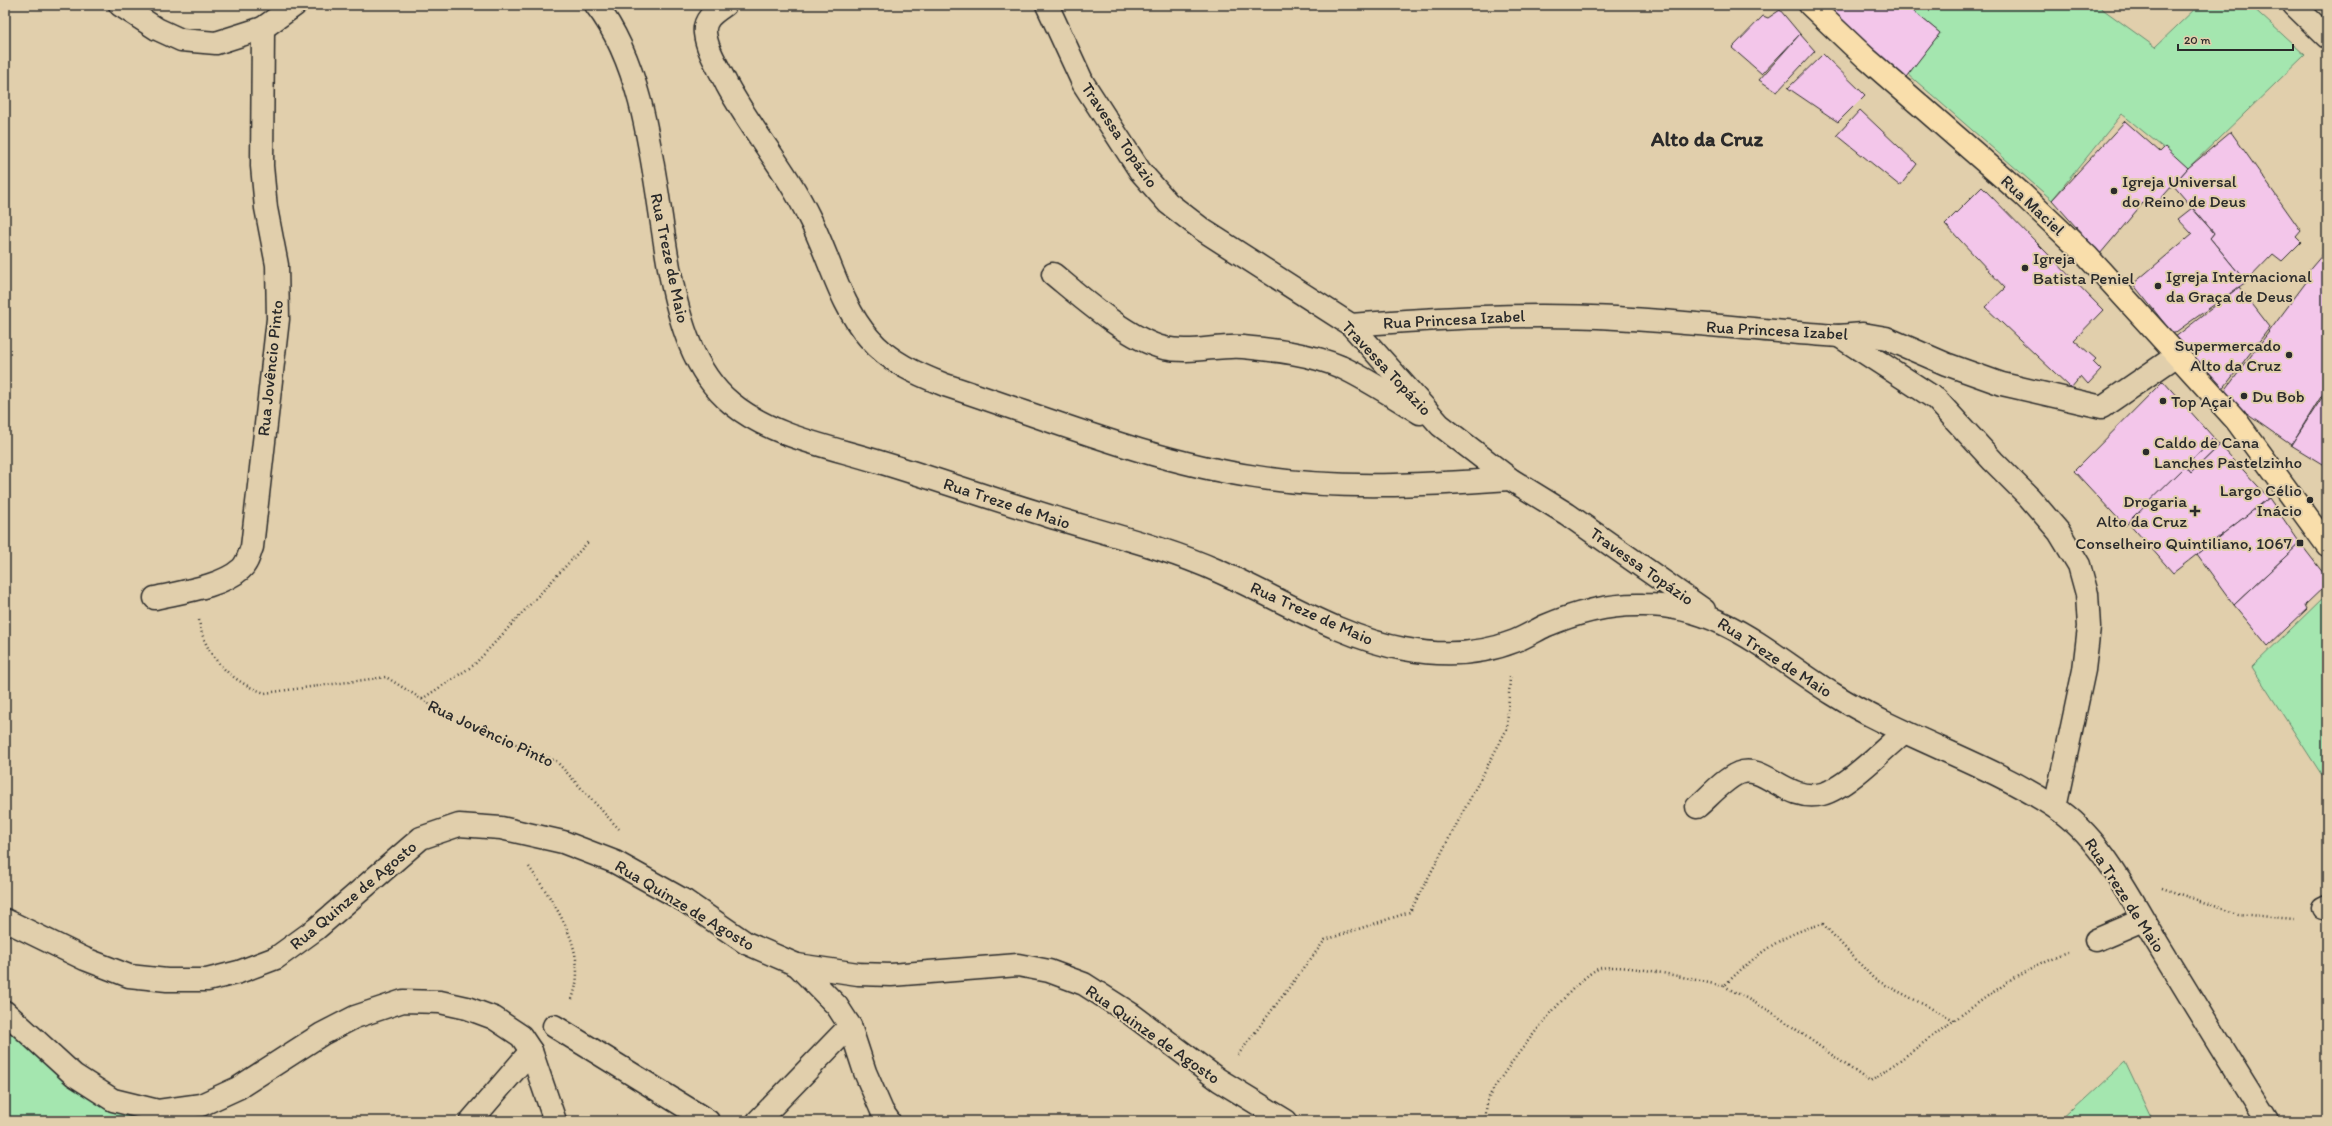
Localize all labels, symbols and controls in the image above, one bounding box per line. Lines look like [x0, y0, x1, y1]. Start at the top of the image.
scale bar [2178, 26, 2293, 52]
text: 20 m [2184, 33, 2211, 47]
street label: Travessa Topázio [1077, 79, 1163, 191]
district label: Alto da Cruz [1650, 126, 1763, 151]
street label: Rua Maciel [1997, 171, 2069, 240]
place label: Igreja Universal do Reino de Deus [2122, 171, 2246, 211]
marker: Igreja Universal do Reino de Deus [2109, 186, 2119, 196]
street label: Rua Treze de Maio [646, 191, 694, 325]
place label: Igreja Batista Peniel [2033, 248, 2135, 288]
marker: Igreja Batista Peniel [2020, 263, 2030, 273]
place label: Igreja Internacional da Graça de Deus [2166, 266, 2312, 306]
marker: Igreja Internacional da Graça de Deus [2153, 281, 2163, 291]
street label: Rua Jovêncio Pinto [253, 299, 287, 437]
street label: Rua Princesa Izabel [1382, 305, 1526, 333]
street label: Travessa Topázio [1338, 316, 1436, 420]
street label: Rua Princesa Izabel [1705, 316, 1849, 344]
place label: Supermercado Alto da Cruz [2175, 335, 2281, 375]
marker: Supermercado Alto da Cruz [2284, 350, 2294, 360]
place label: Du Bob [2252, 386, 2305, 406]
place label: Top Açaí [2171, 391, 2233, 411]
marker: Du Bob [2239, 391, 2249, 401]
marker: Top Açaí [2158, 396, 2168, 406]
place label: Caldo de Cana Lanches Pastelzinho [2154, 432, 2302, 472]
marker: Caldo de Cana Lanches Pastelzinho [2141, 447, 2151, 457]
street label: Rua Treze de Maio [941, 473, 1073, 533]
place label: Largo Célio Inácio [2220, 480, 2302, 520]
place label: Drogaria Alto da Cruz [2096, 491, 2187, 531]
marker: Largo Célio Inácio [2305, 495, 2315, 505]
marker: Drogaria Alto da Cruz [2190, 506, 2200, 516]
street label: Travessa Topázio [1586, 523, 1698, 609]
place label: Conselheiro Quintiliano, 1067 [2075, 533, 2293, 553]
marker: Conselheiro Quintiliano, 1067 [2295, 538, 2305, 548]
street label: Rua Treze de Maio [1247, 577, 1377, 649]
street label: Rua Treze de Maio [1714, 613, 1836, 701]
street label: Rua Jovêncio Pinto [425, 695, 557, 771]
street label: Rua Treze de Maio [2081, 834, 2169, 956]
street label: Rua Quinze de Agosto [286, 836, 420, 954]
street label: Rua Quinze de Agosto [612, 855, 758, 955]
street label: Rua Quinze de Agosto [1082, 980, 1224, 1088]

